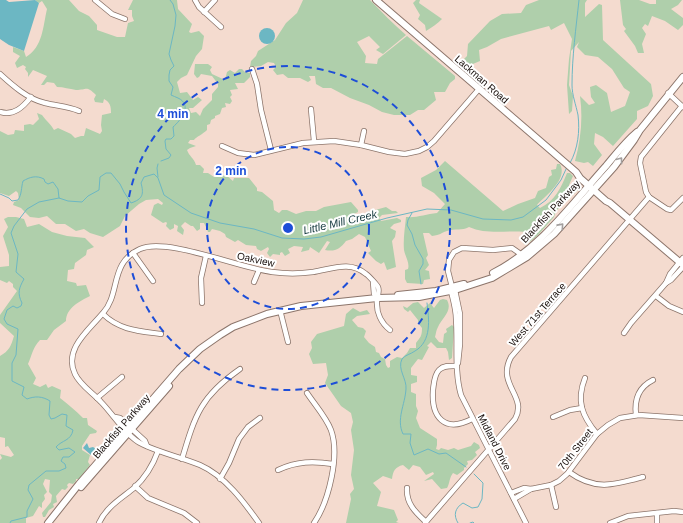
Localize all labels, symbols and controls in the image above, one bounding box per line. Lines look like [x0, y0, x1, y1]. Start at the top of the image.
street label: Lackman Road [453, 53, 511, 106]
text: 4 min [157, 107, 189, 121]
one-way arrow [615, 157, 622, 164]
text: 2 min [215, 164, 247, 178]
street label: Blackfish Parkway [519, 178, 582, 245]
water label: Little Mill Creek [302, 208, 378, 236]
centre of rings [281, 221, 295, 235]
one-way arrow [557, 224, 564, 231]
street label: Oakview [236, 250, 277, 269]
street label: West 71st Terrace [507, 280, 568, 348]
street label: Blackfish Parkway [91, 392, 152, 461]
street label: Midland Drive [476, 412, 514, 472]
street label: 70th Street [556, 426, 595, 472]

